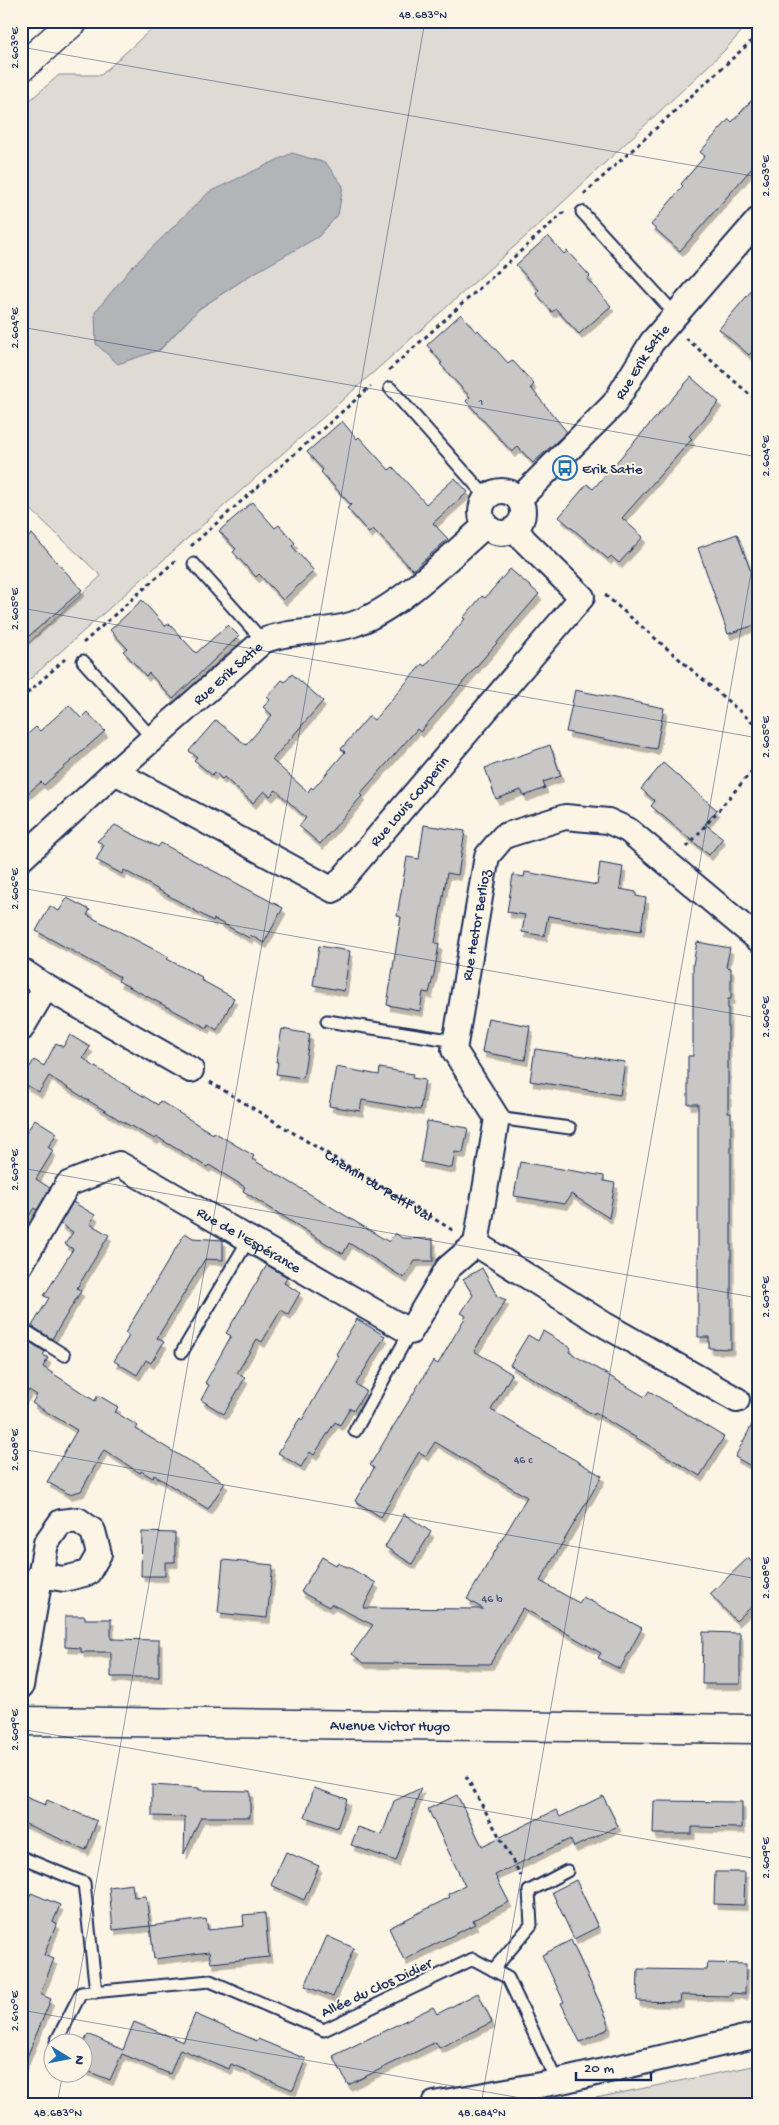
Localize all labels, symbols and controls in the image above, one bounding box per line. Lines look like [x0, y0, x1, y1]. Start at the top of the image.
text: 48.683°N [399, 9, 447, 23]
text: 2.603°E [9, 27, 23, 69]
text: 2.603°E [760, 155, 774, 197]
text: 2.604°E [9, 307, 23, 349]
street label: Rue Erik Satie [612, 321, 674, 404]
house number: 1 [478, 396, 484, 410]
text: 2.604°E [760, 435, 774, 477]
bus stop icon: Erik Satie [552, 455, 578, 481]
place label: Erik Satie [582, 461, 643, 479]
text: 2.605°E [9, 588, 23, 630]
street label: Rue Erik Satie [190, 638, 267, 710]
text: 2.605°E [760, 716, 774, 758]
street label: Rue Louis Couperin [367, 753, 454, 851]
text: 2.606°E [9, 868, 23, 910]
street label: Rue Hector Berlioz [459, 868, 496, 982]
text: 2.606°E [760, 996, 774, 1038]
street label: Chemin du Petit Val [321, 1147, 435, 1227]
text: 2.607°E [9, 1149, 23, 1191]
street label: Rue de l'Espérance [193, 1204, 304, 1278]
text: 2.607°E [760, 1276, 774, 1318]
text: 2.608°E [9, 1428, 23, 1471]
house number: 46 c [514, 1454, 533, 1468]
text: 2.608°E [760, 1556, 774, 1599]
house number: 46 b [482, 1593, 503, 1607]
text: 2.609°E [9, 1709, 23, 1751]
street label: Avenue Victor Hugo [330, 1717, 450, 1737]
text: 2.609°E [760, 1837, 774, 1879]
street label: Allée du Clos Didier [319, 1955, 437, 2022]
text: 2.610°E [9, 1990, 23, 2031]
north arrow [42, 2032, 92, 2082]
scale bar [576, 2050, 652, 2082]
text: N [69, 2054, 88, 2066]
text: 20 m [584, 2060, 614, 2078]
text: 48.683°N [34, 2107, 82, 2121]
text: 48.684°N [458, 2107, 506, 2121]

